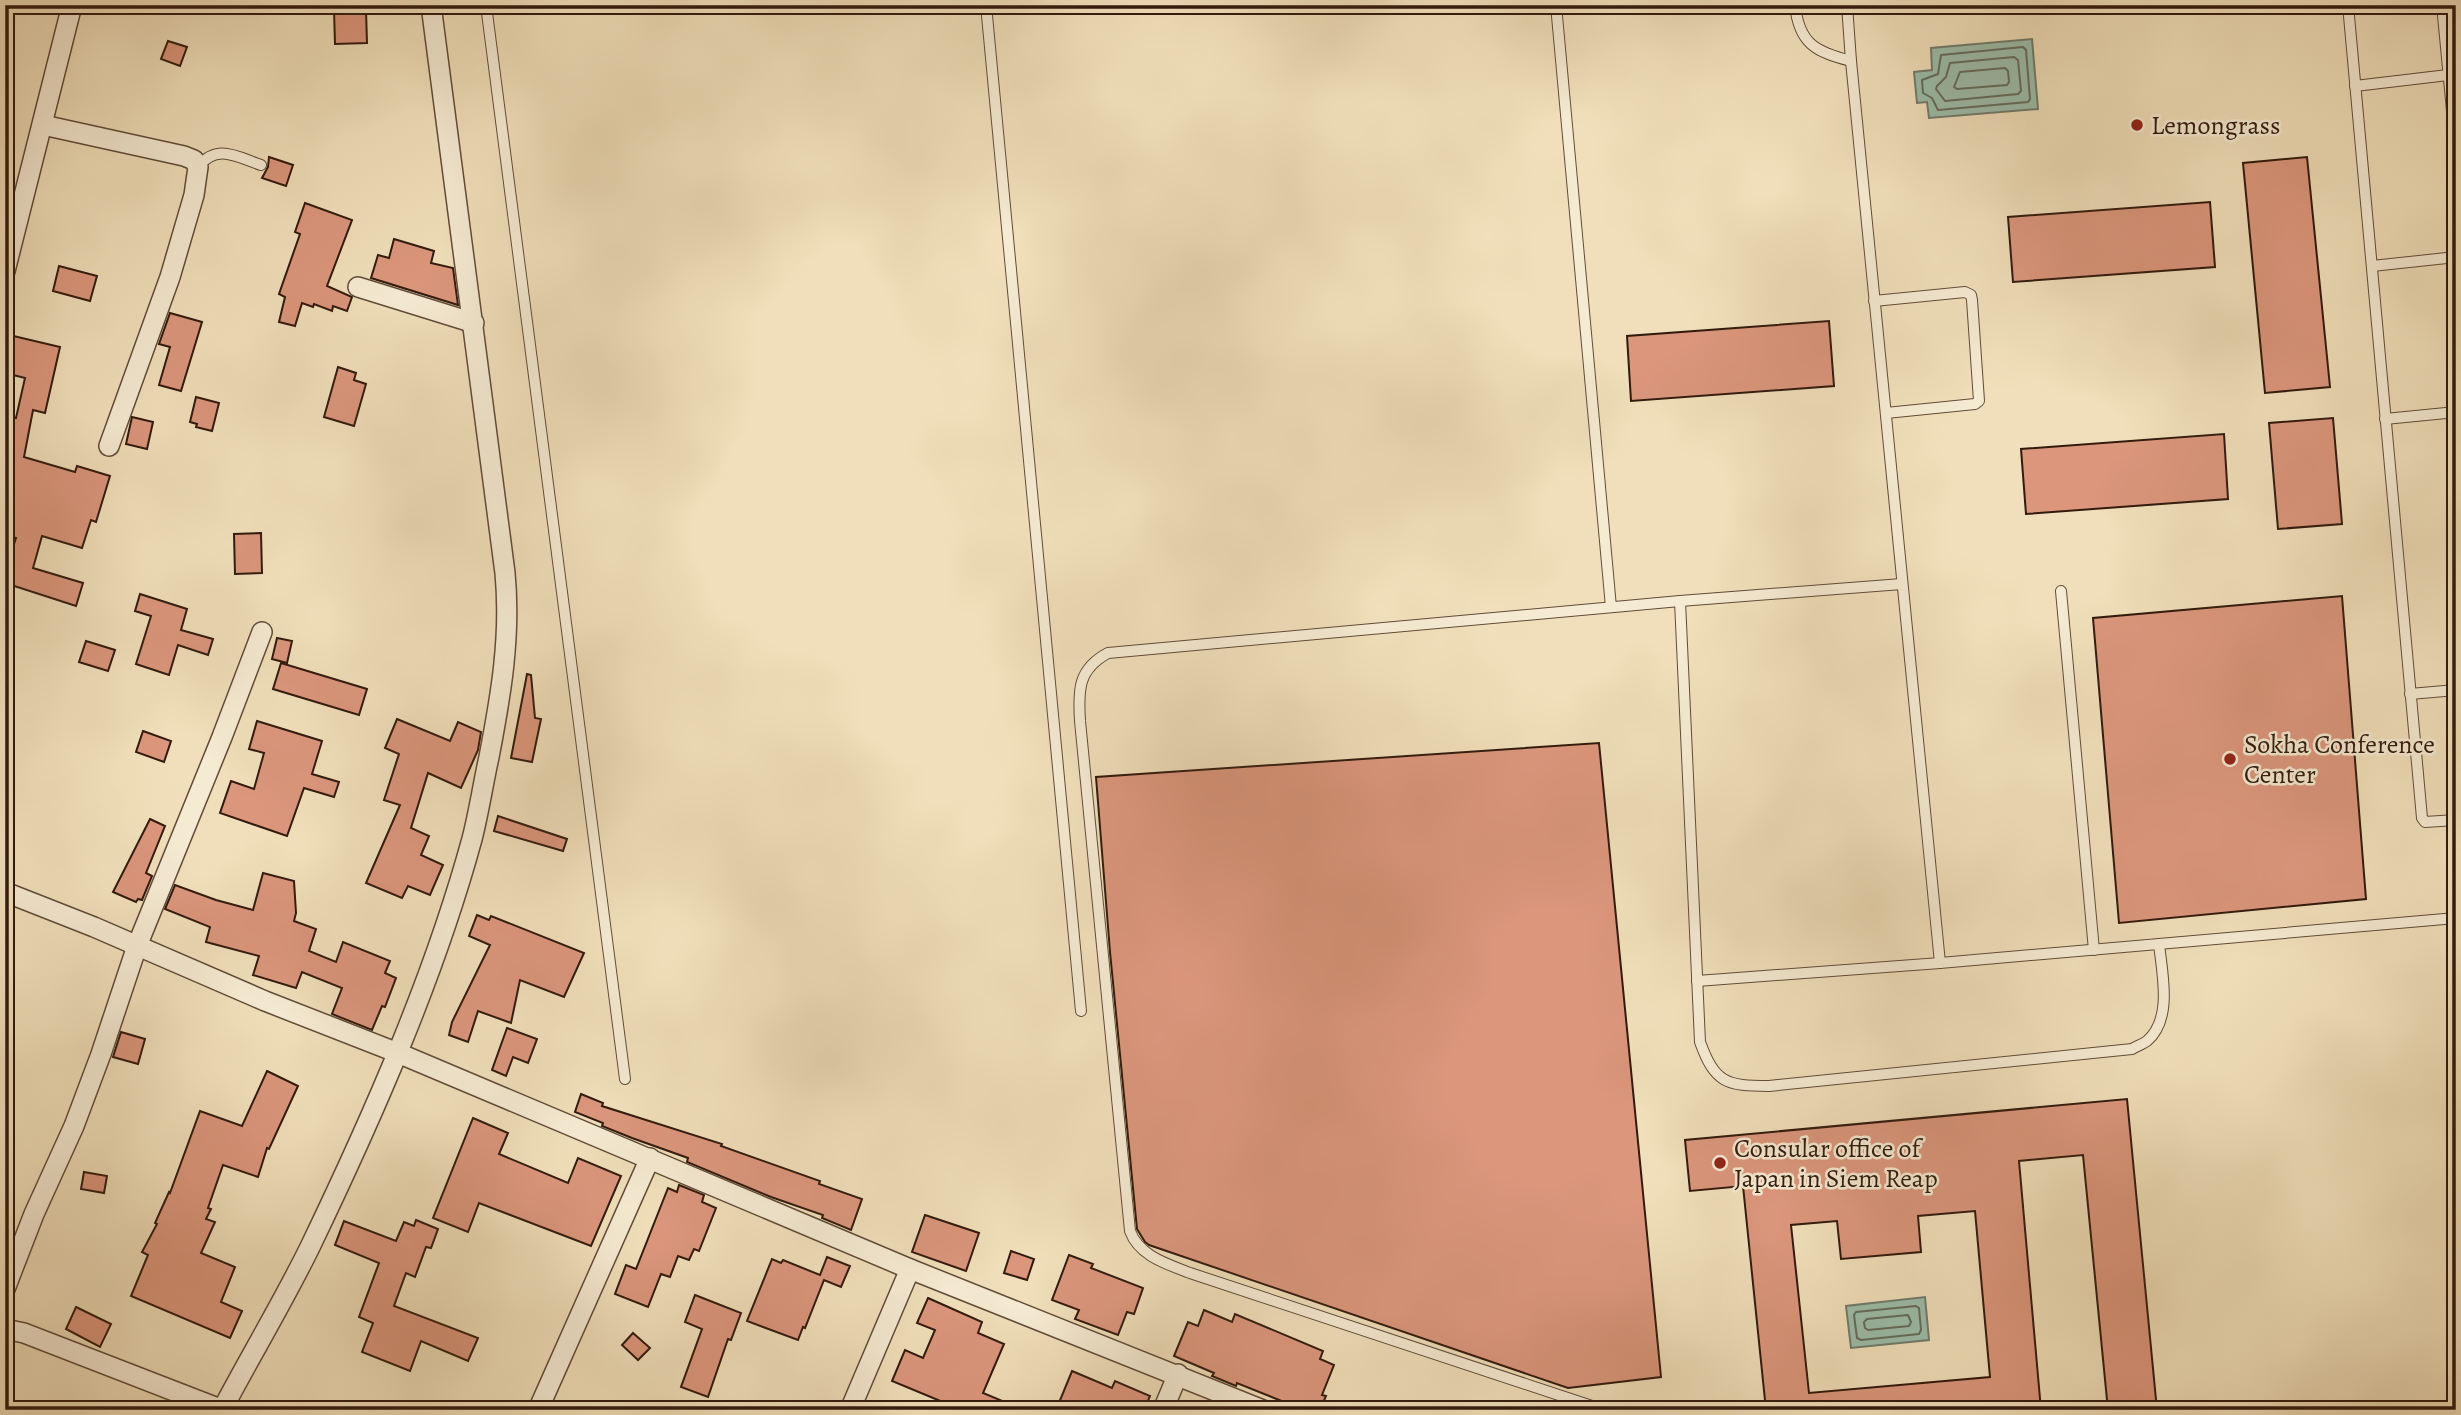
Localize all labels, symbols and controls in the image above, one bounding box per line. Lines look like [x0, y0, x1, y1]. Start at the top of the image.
place label: Lemongrass [2151, 108, 2280, 143]
marker: Lemongrass [2129, 117, 2145, 133]
place label: Sokha Conference Center [2244, 727, 2435, 792]
marker: Sokha Conference Center [2222, 751, 2238, 767]
place label: Consular office of Japan in Siem Reap [1734, 1131, 1938, 1196]
marker: Consular office of Japan in Siem Reap [1712, 1155, 1728, 1171]

